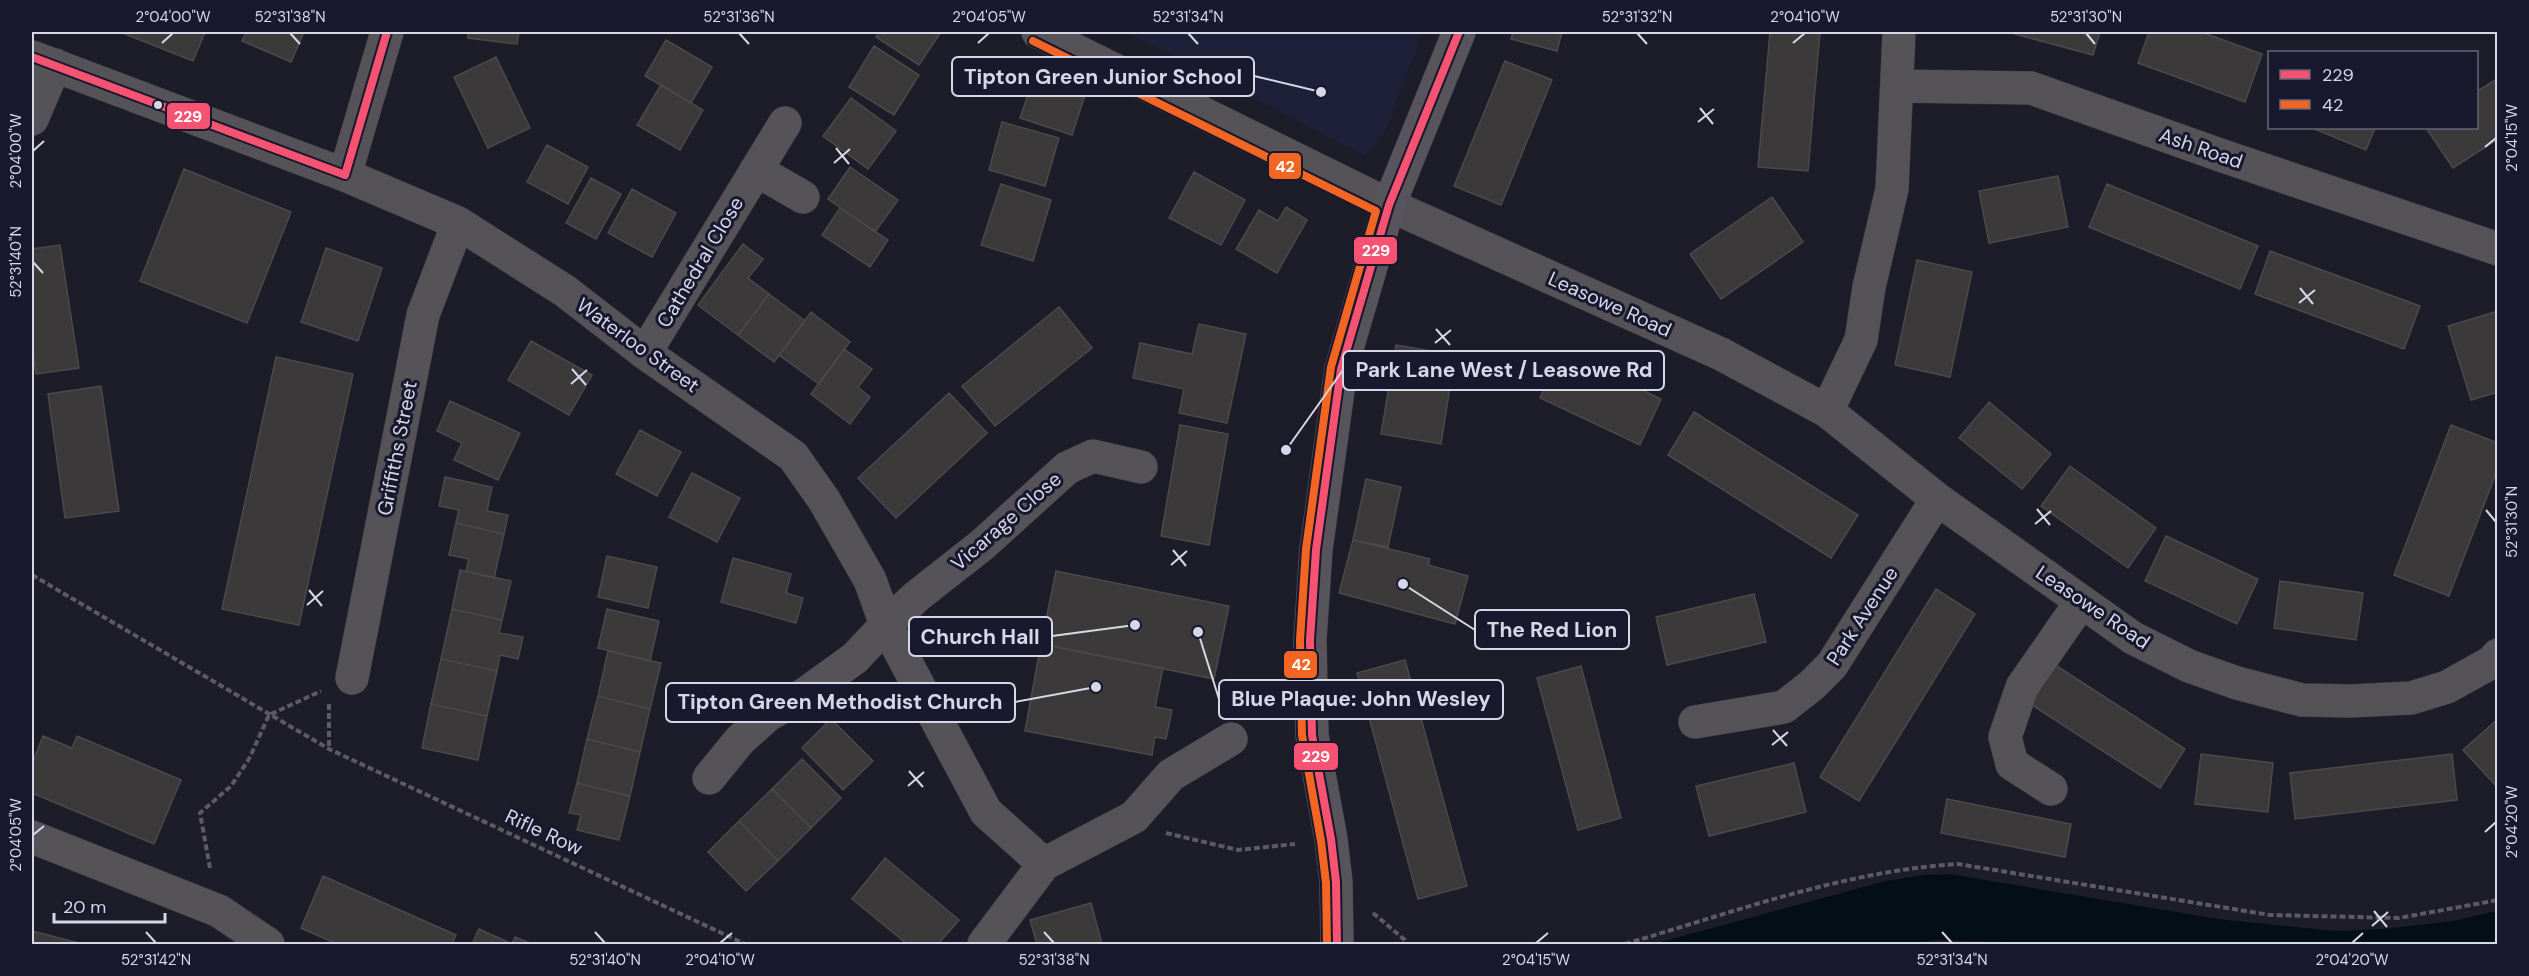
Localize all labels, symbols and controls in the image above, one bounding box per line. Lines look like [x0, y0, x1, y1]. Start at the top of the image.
text: 2°04'00"W [136, 7, 211, 27]
text: 52°31'38"N [254, 7, 326, 27]
text: 52°31'36"N [703, 7, 775, 27]
text: 2°04'05"W [952, 7, 1026, 27]
text: 52°31'34"N [1152, 7, 1224, 27]
text: 52°31'32"N [1602, 7, 1672, 27]
text: 2°04'10"W [1770, 7, 1840, 27]
text: 52°31'30"N [2050, 7, 2122, 27]
legend [2268, 51, 2478, 129]
callout: Tipton Green Junior School [952, 57, 1254, 96]
text: Tipton Green Junior School [964, 63, 1242, 91]
text: 229 [2322, 63, 2354, 87]
text: 42 [2322, 93, 2343, 117]
unlabelled marker [152, 99, 164, 111]
line badge: 229 [166, 102, 211, 130]
text: 2°04'15"W [2502, 104, 2522, 172]
text: 229 [174, 106, 202, 127]
text: 2°04'00"W [6, 113, 26, 188]
street label: Ash Road [2156, 122, 2246, 174]
line badge: 42 [1268, 152, 1302, 180]
text: 42 [1275, 156, 1295, 177]
street label: Cathedral Close [651, 192, 749, 332]
text: 52°31'40"N [6, 226, 26, 298]
line badge: 229 [1353, 236, 1398, 265]
text: 229 [1362, 240, 1390, 261]
street label: Leasowe Road [1544, 265, 1676, 343]
street label: Waterloo Street [572, 292, 705, 398]
callout: Park Lane West / Leasowe Rd [1343, 351, 1664, 390]
text: Park Lane West / Leasowe Rd [1355, 356, 1653, 384]
street label: Griffiths Street [371, 378, 423, 518]
street label: Vicarage Close [945, 466, 1067, 576]
text: 52°31'30"N [2502, 486, 2522, 558]
street label: Leasowe Road [2031, 559, 2155, 655]
street label: Park Avenue [1820, 562, 1904, 670]
callout: The Red Lion [1475, 610, 1629, 649]
text: The Red Lion [1487, 616, 1617, 644]
callout: Church Hall [909, 617, 1052, 656]
text: Church Hall [920, 623, 1040, 651]
line badge: 42 [1283, 650, 1318, 679]
text: 42 [1291, 654, 1311, 675]
callout: Blue Plaque: John Wesley [1219, 680, 1503, 719]
callout: Tipton Green Methodist Church [666, 683, 1015, 722]
text: Blue Plaque: John Wesley [1231, 685, 1491, 713]
text: Tipton Green Methodist Church [677, 688, 1003, 716]
line badge: 229 [1293, 742, 1339, 771]
text: 229 [1302, 746, 1330, 767]
text: 2°04'20"W [2502, 785, 2522, 859]
text: 2°04'05"W [6, 798, 26, 872]
street label: Rifle Row [501, 803, 587, 861]
scale bar [54, 886, 165, 924]
text: 20 m [63, 895, 106, 919]
text: 52°31'42"N [121, 950, 191, 970]
text: 52°31'40"N [569, 950, 641, 970]
text: 2°04'10"W [685, 950, 755, 970]
text: 52°31'38"N [1018, 950, 1090, 970]
text: 2°04'15"W [1502, 950, 1570, 970]
text: 52°31'34"N [1916, 950, 1988, 970]
text: 2°04'20"W [2315, 950, 2389, 970]

